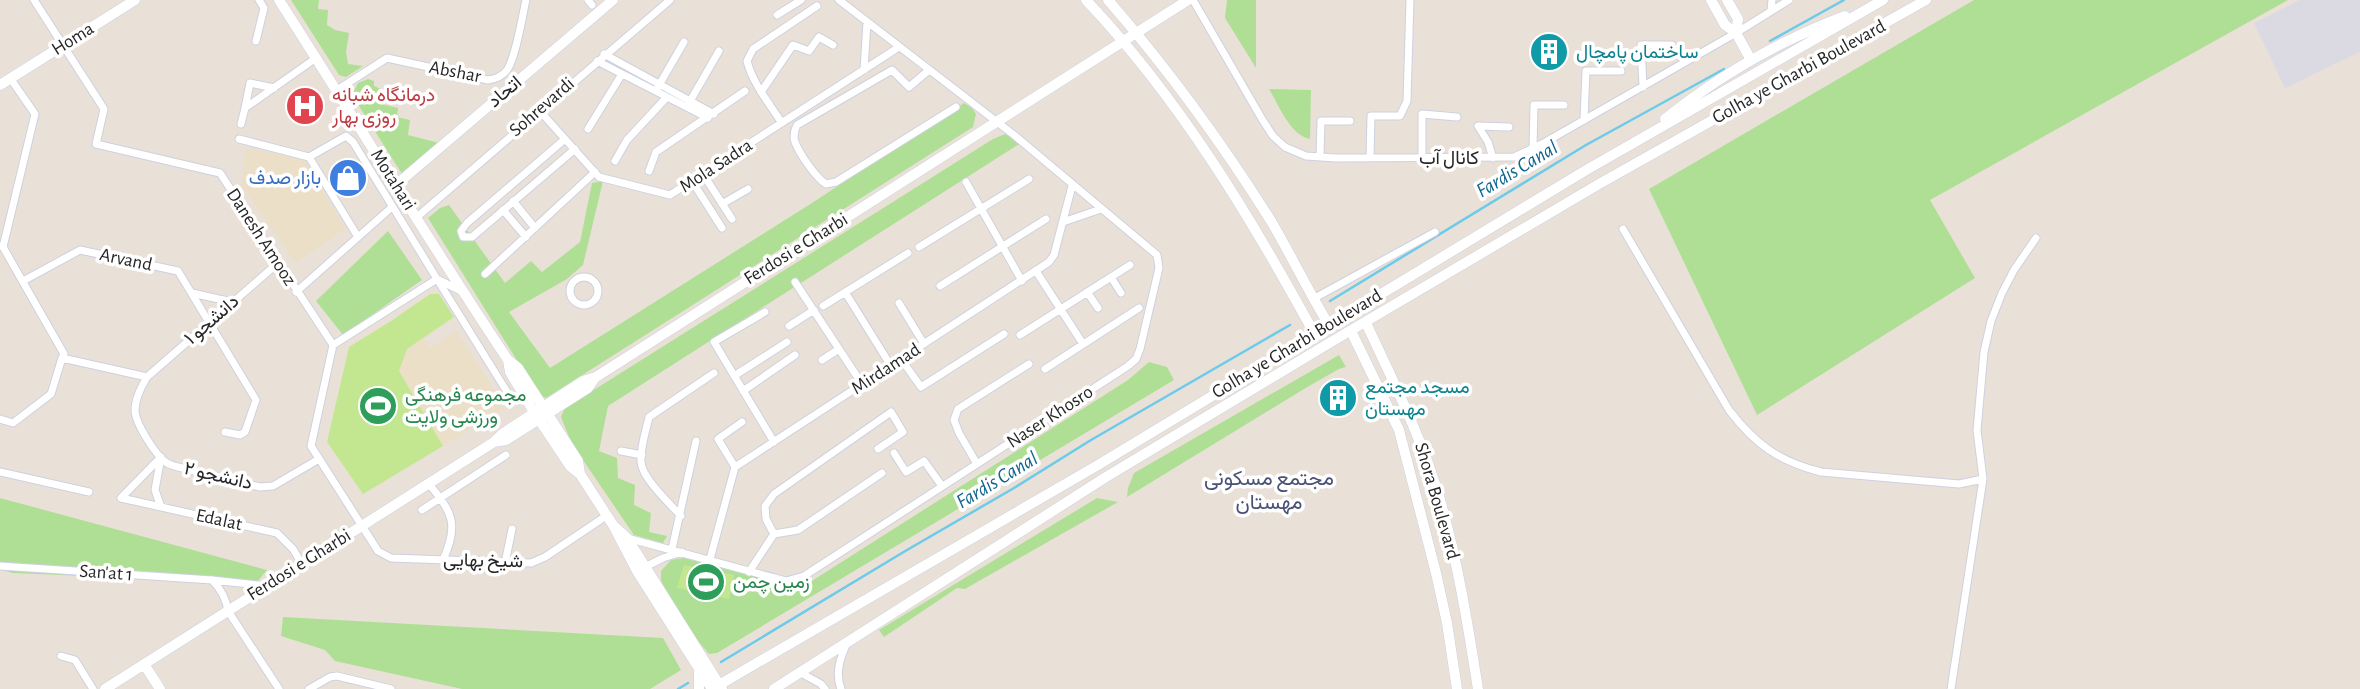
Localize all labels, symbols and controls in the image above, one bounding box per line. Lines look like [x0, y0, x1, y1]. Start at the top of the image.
street label: Golha ye Gharbi Boulevard [1709, 16, 1889, 128]
street label: Homa [49, 19, 98, 59]
building icon: ساختمان پامچال [1528, 31, 1570, 73]
place label: ساختمان پامچال [1576, 43, 1698, 65]
street label: Abshar [427, 58, 483, 86]
street label: اتحاد [485, 73, 525, 111]
street label: Sohrevardi [506, 74, 578, 140]
hospital icon: درمانگاه شبانه روزی بهار [284, 85, 326, 127]
place label: درمانگاه شبانه روزی بهار [331, 85, 435, 128]
street label: Mola Sadra [676, 135, 756, 196]
water label: Fardis Canal [1473, 137, 1561, 201]
street label: Motahari [367, 146, 419, 214]
street label: کانال آب [1419, 148, 1479, 169]
shop icon: بازار صدف [327, 157, 369, 199]
place label: بازار صدف [249, 169, 321, 189]
street label: Danesh Amooz [223, 185, 299, 289]
street label: Ferdosi e Gharbi [741, 210, 851, 288]
street label: Arvand [98, 245, 154, 275]
street label: Golha ye Gharbi Boulevard [1209, 286, 1385, 402]
street label: دانشجو ۱ [181, 292, 243, 349]
street label: Mirdamad [848, 340, 924, 398]
building icon: مسجد مجتمع مهستان [1317, 377, 1359, 419]
place label: مسجد مجتمع مهستان [1365, 378, 1470, 420]
street label: Naser Khosro [1004, 382, 1096, 452]
sports icon: مجموعه فرهنگی ورزشی ولایت [357, 385, 399, 427]
place label: مجموعه فرهنگی ورزشی ولایت [405, 385, 527, 428]
street label: Shora Boulevard [1411, 440, 1463, 562]
water label: Fardis Canal [953, 448, 1041, 512]
street label: دانشجو ۲ [182, 459, 254, 494]
district label: مجتمع مسکونی مهستان [1204, 468, 1334, 515]
street label: Edalat [194, 506, 244, 534]
street label: Ferdosi e Gharbi [244, 526, 354, 604]
street label: شیخ بهایی [443, 551, 523, 574]
sports icon: زمین چمن [685, 561, 727, 603]
street label: San'at 1 [79, 562, 133, 584]
place label: زمین چمن [733, 573, 810, 595]

